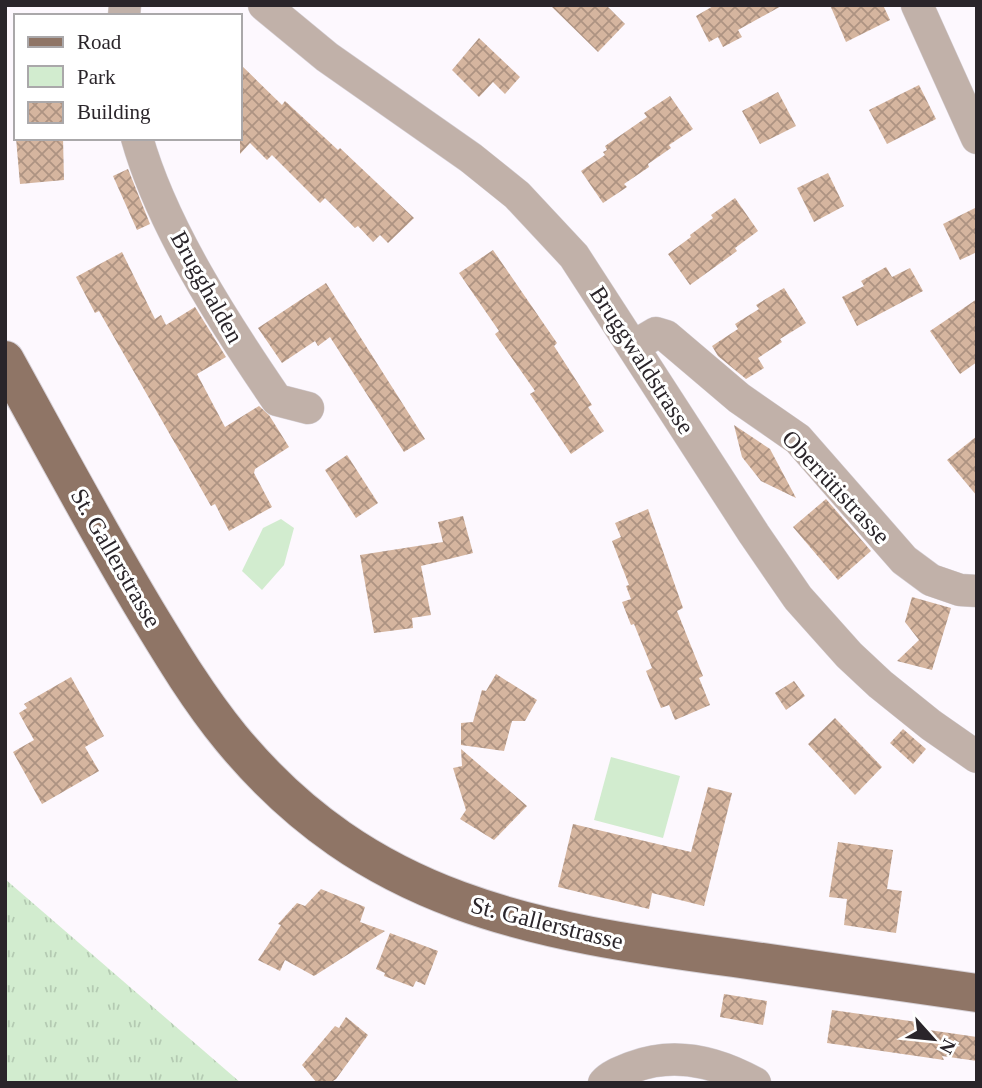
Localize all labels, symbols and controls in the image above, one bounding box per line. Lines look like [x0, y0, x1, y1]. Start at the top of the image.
legend [14, 14, 242, 140]
text: Road [77, 30, 122, 54]
text: Park [77, 65, 116, 89]
text: Building [77, 100, 151, 124]
street label: Brugghalden [166, 226, 248, 348]
street label: Bruggwaldstrasse [585, 281, 699, 439]
street label: Oberrütistrasse [777, 425, 895, 549]
street label: St. Gallerstrasse [66, 484, 166, 632]
street label: St. Gallerstrasse [468, 892, 626, 954]
north arrow [898, 1004, 968, 1074]
text: N [935, 1036, 960, 1058]

